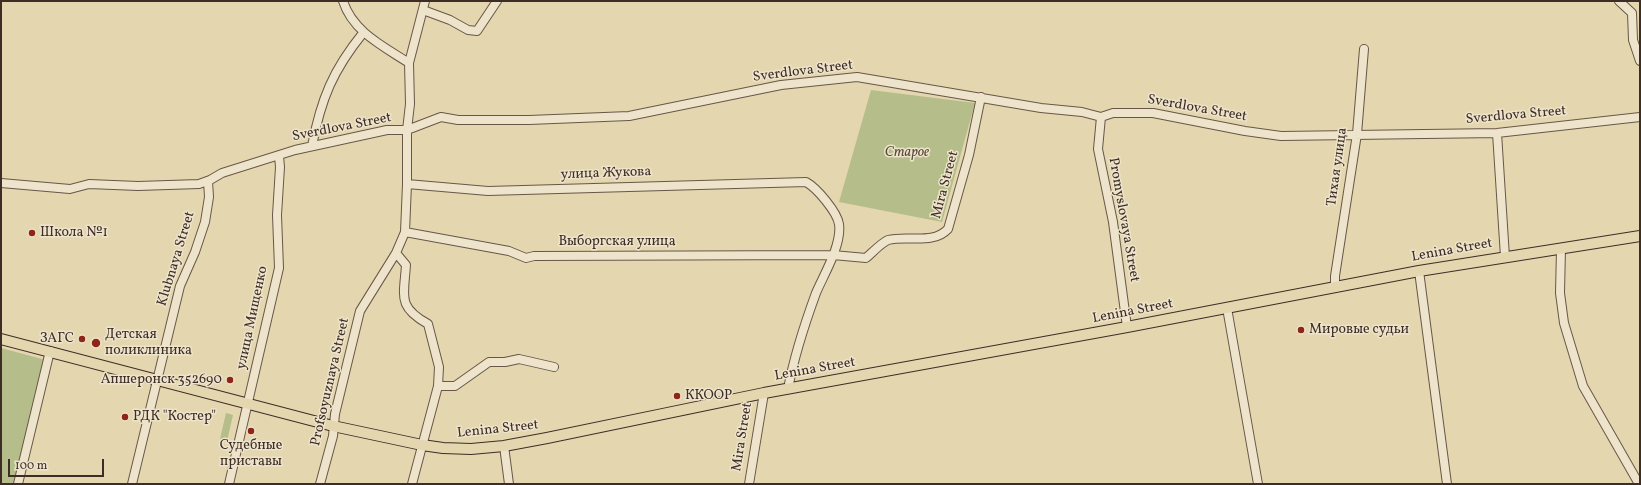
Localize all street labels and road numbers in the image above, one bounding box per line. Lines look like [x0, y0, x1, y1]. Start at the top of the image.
street label: Sverdlova Street [752, 58, 854, 86]
street label: Sverdlova Street [1146, 92, 1248, 126]
street label: Sverdlova Street [1465, 103, 1567, 129]
street label: Sverdlova Street [291, 110, 393, 146]
street label: Тихая улица [1324, 126, 1352, 208]
street label: Mira Street [929, 149, 963, 221]
street label: Promyslovaya Street [1104, 156, 1142, 284]
street label: улица Жукова [560, 164, 652, 184]
street label: Klubnaya Street [155, 210, 199, 308]
street label: Выборгская улица [558, 234, 676, 250]
street label: Lenina Street [1410, 236, 1494, 266]
street label: улица Мищенко [234, 265, 272, 371]
street label: Lenina Street [1091, 296, 1175, 328]
street label: Profsoyuznaya Street [308, 316, 354, 448]
street label: Lenina Street [773, 355, 857, 385]
street label: Mira Street [729, 401, 757, 473]
street label: Lenina Street [456, 417, 540, 443]

